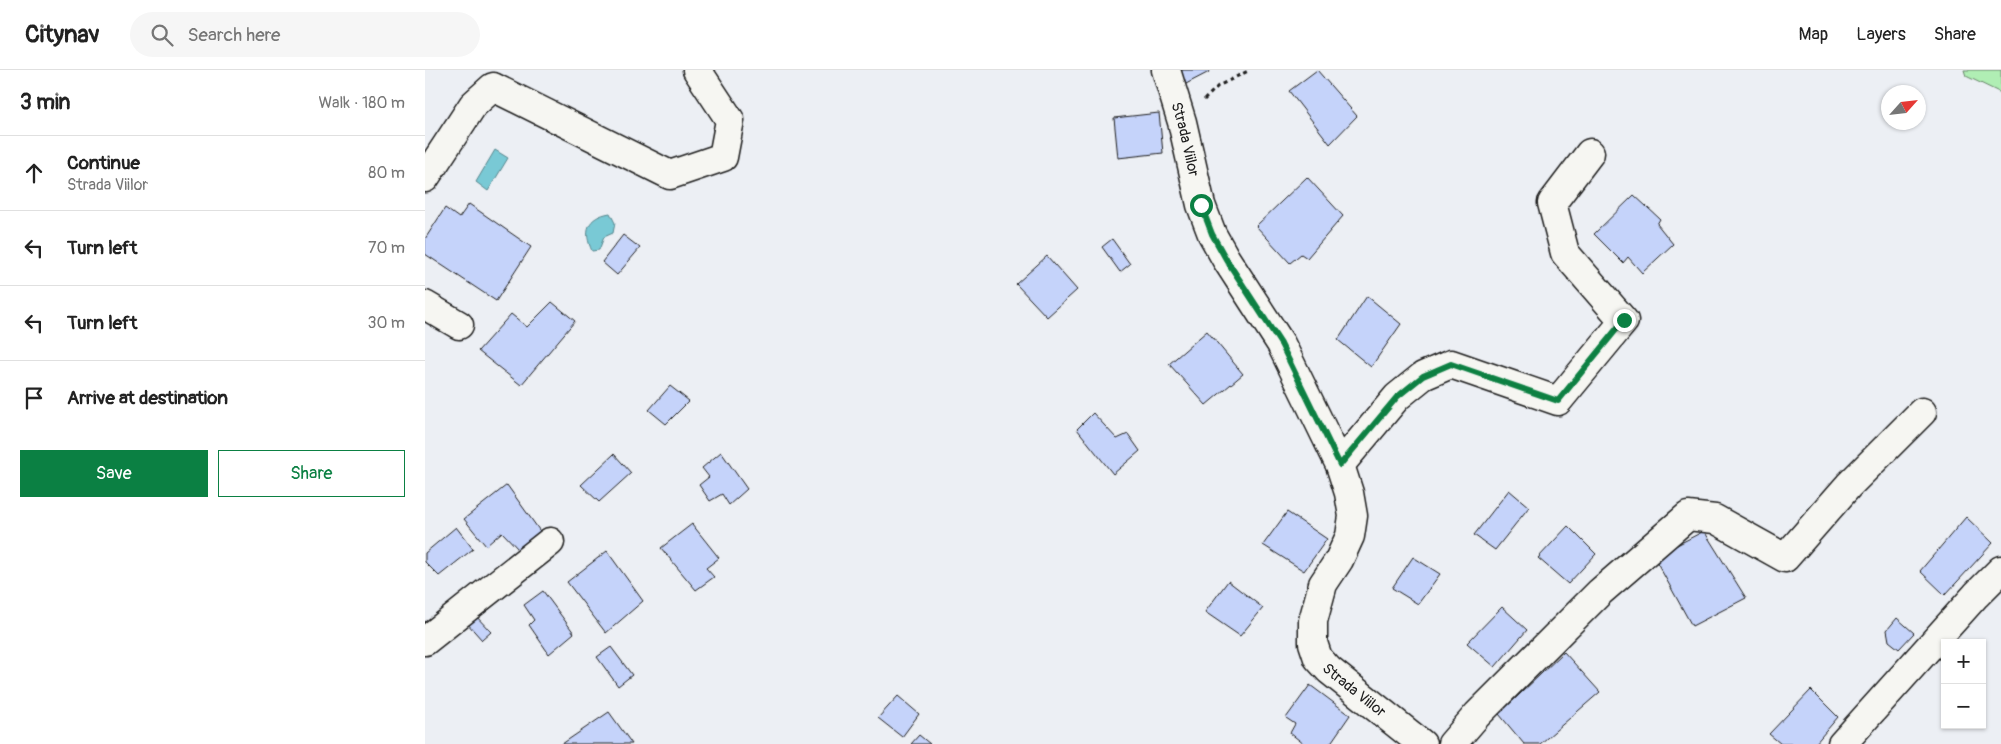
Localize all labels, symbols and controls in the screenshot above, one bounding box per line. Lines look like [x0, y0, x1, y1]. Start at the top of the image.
search box [130, 12, 480, 57]
text: Citynav [25, 20, 100, 49]
icon: search [148, 21, 176, 49]
text: Search here [188, 23, 280, 47]
text: Map [1799, 23, 1828, 46]
text: Layers [1856, 23, 1906, 46]
text: Share [1934, 23, 1976, 46]
north arrow [1881, 85, 1926, 130]
text: 3 min [20, 89, 70, 116]
text: Walk · 180 m [318, 93, 405, 113]
street label: Strada Viilor [1167, 100, 1204, 179]
text: Continue [67, 151, 140, 175]
icon: ahead [20, 159, 48, 187]
text: 80 m [368, 163, 405, 183]
text: Strada Viilor [67, 175, 148, 195]
route start [1190, 194, 1213, 217]
icon: left [20, 234, 48, 262]
text: Turn left [67, 236, 137, 260]
text: 70 m [368, 238, 405, 258]
icon: left [20, 309, 48, 337]
route end [1613, 309, 1636, 332]
text: Turn left [67, 311, 137, 335]
text: 30 m [367, 313, 405, 333]
icon: arrive [20, 384, 48, 412]
text: Arrive at destination [67, 386, 228, 410]
button: Save [20, 450, 208, 497]
button: Share [218, 450, 405, 497]
map controls [1941, 639, 1986, 729]
button: + [1941, 639, 1986, 684]
street label: Strada Viilor [1318, 659, 1390, 722]
button: − [1941, 684, 1986, 729]

